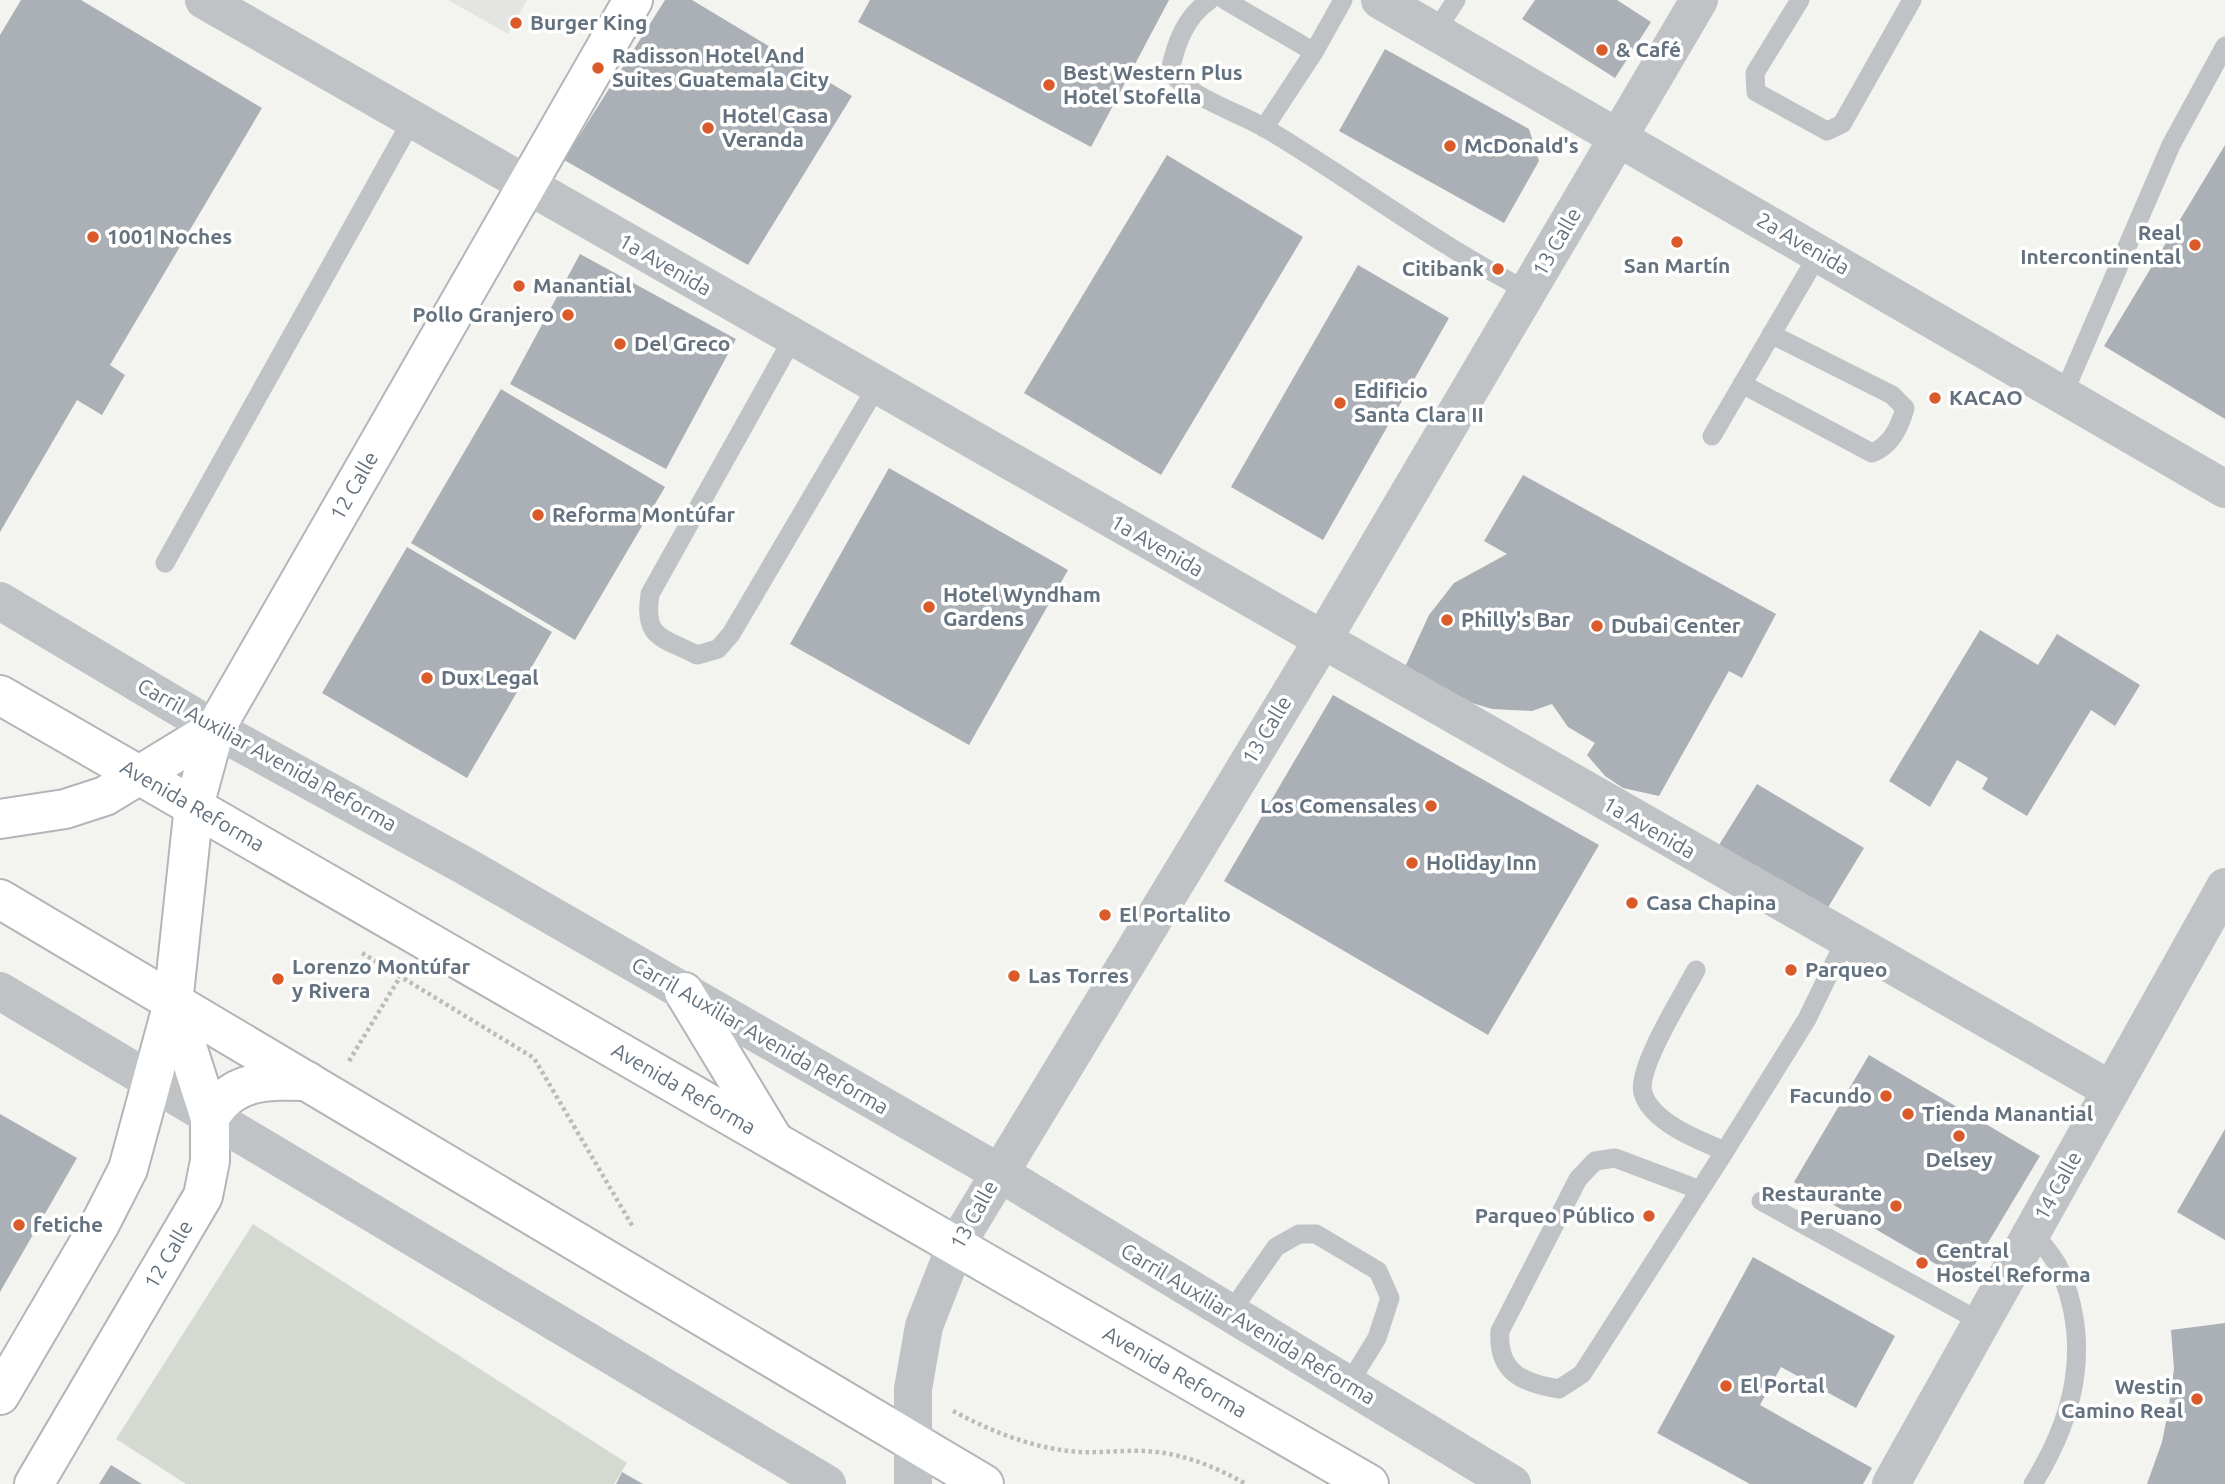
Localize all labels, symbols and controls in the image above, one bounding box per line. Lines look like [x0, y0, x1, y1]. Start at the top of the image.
place label: Burger King [530, 10, 647, 34]
marker: Burger King [508, 15, 524, 31]
place label: & Café [1616, 37, 1681, 61]
marker: & Café [1594, 42, 1610, 58]
place label: Radisson Hotel And Suites Guatemala City [612, 43, 829, 91]
marker: Radisson Hotel And Suites Guatemala City [590, 60, 606, 76]
place label: Best Western Plus Hotel Stofella [1063, 60, 1243, 108]
marker: Best Western Plus Hotel Stofella [1041, 77, 1057, 93]
place label: Hotel Casa Veranda [722, 103, 828, 151]
marker: Hotel Casa Veranda [700, 120, 716, 136]
place label: McDonald's [1464, 133, 1579, 157]
marker: McDonald's [1442, 138, 1458, 154]
street label: 13 Calle [1527, 203, 1585, 280]
street label: 2a Avenida [1753, 207, 1854, 279]
place label: Real Intercontinental [2020, 220, 2181, 268]
place label: 1001 Noches [107, 224, 232, 248]
street label: 1a Avenida [615, 228, 716, 300]
marker: 1001 Noches [85, 229, 101, 245]
marker: San Martín [1669, 234, 1685, 250]
marker: Real Intercontinental [2187, 237, 2203, 253]
place label: San Martín [1624, 253, 1730, 277]
place label: Citibank [1402, 256, 1484, 280]
marker: Citibank [1490, 261, 1506, 277]
place label: Manantial [533, 273, 632, 297]
marker: Manantial [511, 278, 527, 294]
place label: Pollo Granjero [412, 302, 554, 326]
marker: Pollo Granjero [560, 307, 576, 323]
place label: Del Greco [634, 331, 730, 355]
marker: Del Greco [612, 336, 628, 352]
place label: Edificio Santa Clara II [1354, 378, 1484, 426]
place label: KACAO [1949, 385, 2023, 409]
marker: KACAO [1927, 390, 1943, 406]
marker: Edificio Santa Clara II [1332, 395, 1348, 411]
street label: 12 Calle [324, 447, 383, 524]
place label: Reforma Montúfar [552, 502, 736, 526]
marker: Reforma Montúfar [530, 507, 546, 523]
street label: 1a Avenida [1107, 509, 1208, 581]
place label: Hotel Wyndham Gardens [943, 582, 1101, 630]
marker: Hotel Wyndham Gardens [921, 599, 937, 615]
place label: Philly's Bar [1461, 607, 1570, 631]
marker: Philly's Bar [1439, 612, 1455, 628]
place label: Dubai Center [1611, 613, 1741, 637]
marker: Dubai Center [1589, 618, 1605, 634]
place label: Dux Legal [441, 665, 539, 689]
marker: Dux Legal [419, 670, 435, 686]
street label: Carril Auxiliar Avenida Reforma [133, 673, 401, 837]
street label: 13 Calle [1237, 691, 1296, 768]
street label: Avenida Reforma [117, 755, 269, 857]
street label: 1a Avenida [1599, 791, 1700, 863]
place label: Los Comensales [1260, 793, 1417, 817]
marker: Los Comensales [1423, 798, 1439, 814]
place label: Holiday Inn [1426, 850, 1537, 874]
marker: Holiday Inn [1404, 855, 1420, 871]
place label: Casa Chapina [1646, 890, 1777, 914]
marker: Casa Chapina [1624, 895, 1640, 911]
place label: El Portalito [1119, 902, 1231, 926]
marker: El Portalito [1097, 907, 1113, 923]
street label: Carril Auxiliar Avenida Reforma [627, 952, 893, 1120]
place label: Lorenzo Montúfar y Rivera [292, 954, 471, 1002]
place label: Parqueo [1805, 957, 1887, 981]
marker: Parqueo [1783, 962, 1799, 978]
place label: Las Torres [1028, 963, 1129, 987]
marker: Las Torres [1006, 968, 1022, 984]
marker: Lorenzo Montúfar y Rivera [270, 971, 286, 987]
street label: Avenida Reforma [609, 1038, 761, 1140]
place label: Facundo [1789, 1083, 1872, 1107]
marker: Facundo [1878, 1088, 1894, 1104]
place label: Tienda Manantial [1922, 1101, 2093, 1125]
marker: Tienda Manantial [1900, 1106, 1916, 1122]
marker: Delsey [1951, 1128, 1967, 1144]
place label: Delsey [1926, 1147, 1992, 1171]
street label: 14 Calle [2029, 1147, 2086, 1224]
street label: 13 Calle [945, 1176, 1002, 1253]
place label: Restaurante Peruano [1761, 1181, 1882, 1229]
marker: Restaurante Peruano [1888, 1198, 1904, 1214]
place label: Parqueo Público [1475, 1203, 1635, 1227]
marker: Parqueo Público [1641, 1208, 1657, 1224]
place label: fetiche [33, 1212, 103, 1236]
street label: 12 Calle [138, 1216, 197, 1292]
marker: fetiche [11, 1217, 27, 1233]
street label: Carril Auxiliar Avenida Reforma [1116, 1238, 1380, 1410]
place label: Central Hostel Reforma [1936, 1238, 2091, 1286]
marker: Central Hostel Reforma [1914, 1255, 1930, 1271]
street label: Avenida Reforma [1099, 1322, 1251, 1424]
place label: El Portal [1740, 1373, 1825, 1397]
place label: Westin Camino Real [2061, 1374, 2183, 1422]
marker: El Portal [1718, 1378, 1734, 1394]
marker: Westin Camino Real [2189, 1391, 2205, 1407]

